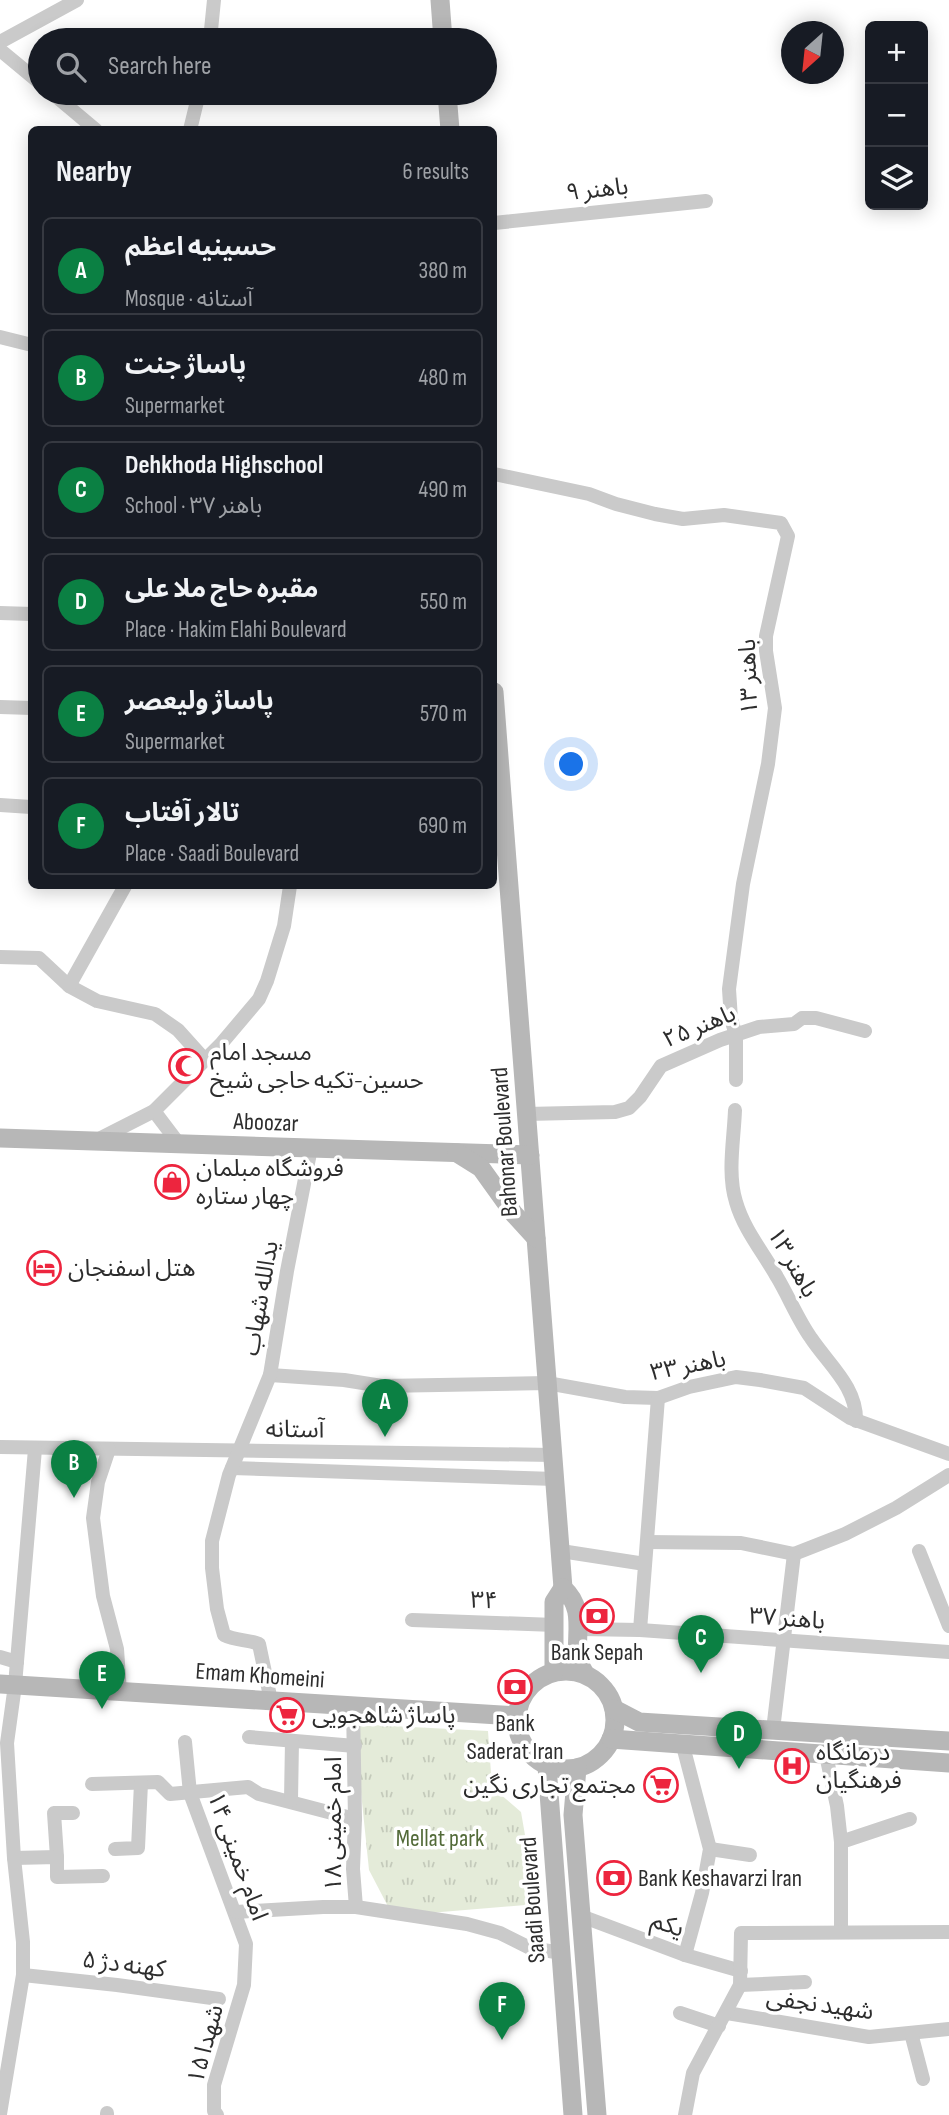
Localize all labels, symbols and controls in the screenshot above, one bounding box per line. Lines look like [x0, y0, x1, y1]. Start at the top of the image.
north arrow [781, 21, 844, 84]
map controls [865, 21, 928, 210]
button: + [865, 21, 928, 84]
search box [28, 28, 497, 105]
icon: search [52, 48, 90, 86]
text: Search here [108, 51, 211, 82]
button: − [865, 84, 928, 147]
button: layers [865, 147, 928, 210]
text: Nearby [56, 154, 132, 190]
text: 6 results [403, 158, 469, 186]
street label: باهنر ۹ [564, 172, 630, 207]
text: حسینیه اعظم [125, 232, 276, 263]
text: A [76, 257, 86, 285]
text: 380 m [419, 257, 467, 285]
text: Mosque · آستانه [125, 285, 253, 313]
text: پاساژ جنت [125, 350, 246, 381]
text: B [76, 364, 86, 392]
text: 480 m [419, 364, 467, 392]
text: Supermarket [125, 392, 225, 420]
text: Dehkhoda Highschool [125, 450, 323, 481]
text: C [75, 476, 87, 504]
text: 490 m [418, 476, 467, 504]
text: School · باهنر ۳۷ [125, 492, 262, 520]
text: مقبره حاج ملا علی [125, 574, 319, 605]
text: D [75, 588, 87, 616]
text: 550 m [420, 588, 467, 616]
text: Place · Hakim Elahi Boulevard [125, 616, 347, 644]
street label: باهنر ۱۳ [733, 638, 764, 716]
text: پاساژ ولیعصر [125, 686, 274, 717]
text: E [76, 700, 86, 728]
text: 570 m [420, 700, 467, 728]
text: Supermarket [125, 728, 225, 756]
your location [554, 747, 588, 781]
text: تالار آفتاب [125, 798, 239, 829]
text: F [76, 812, 86, 840]
text: 690 m [418, 812, 467, 840]
text: Place · Saadi Boulevard [125, 840, 299, 868]
street label: باهنر ۲۵ [658, 999, 740, 1054]
place label: مسجد امام حسین-تکیه حاجی شیخ [210, 1038, 424, 1097]
mosque icon: مسجد امام حسین-تکیه حاجی شیخ [167, 1047, 205, 1085]
street label: Bahonar Boulevard [485, 1066, 524, 1218]
street label: Aboozar [232, 1107, 299, 1138]
place label: فروشگاه مبلمان چهار ستاره [196, 1154, 344, 1211]
shop icon: فروشگاه مبلمان چهار ستاره [153, 1163, 191, 1201]
street label: باهنر ۱۳ [761, 1222, 824, 1303]
street label: یدالله شهاب [236, 1238, 285, 1358]
hotel icon: هتل اسفنجان [25, 1249, 63, 1287]
place label: هتل اسفنجان [68, 1254, 195, 1283]
street label: باهنر ۳۳ [648, 1344, 728, 1387]
pin: A [362, 1379, 408, 1437]
street label: آستانه [265, 1414, 325, 1445]
pin: B [51, 1440, 97, 1498]
street label: ۳۴ [470, 1586, 498, 1615]
bank icon: Bank Sepah [578, 1597, 616, 1635]
street label: باهنر ۳۷ [748, 1601, 826, 1636]
pin: C [678, 1615, 724, 1673]
place label: Bank Sepah [551, 1638, 643, 1667]
pin: E [79, 1651, 125, 1709]
street label: Emam Khomeini [195, 1657, 325, 1694]
bank icon: Bank Saderat Iran [496, 1668, 534, 1706]
supermarket icon: پاساژ شاهجویی [268, 1696, 306, 1734]
place label: پاساژ شاهجویی [312, 1701, 456, 1730]
place label: Bank Saderat Iran [467, 1709, 563, 1766]
pin: D [716, 1711, 762, 1769]
place label: درمانگاه فرهنگیان [816, 1738, 902, 1795]
hospital icon: درمانگاه فرهنگیان [773, 1747, 811, 1785]
street label: امام خمینی ۱۸ [319, 1757, 351, 1891]
supermarket icon: مجتمع تجاری نگین [642, 1766, 680, 1804]
place label: مجتمع تجاری نگین [463, 1771, 636, 1802]
street label: امام خمینی ۱۴ [198, 1788, 274, 1926]
park label: Mellat park [396, 1824, 484, 1853]
street label: Saadi Boulevard [514, 1836, 551, 1964]
bank icon: Bank Keshavarzi Iran [595, 1859, 633, 1897]
place label: Bank Keshavarzi Iran [638, 1864, 802, 1893]
street label: یکم [647, 1905, 688, 1946]
street label: کهنه دژ ۵ [81, 1945, 168, 1984]
pin: F [479, 1982, 525, 2040]
street label: شهید نجفی [765, 1983, 875, 2026]
street label: شهدا ۱۵ [181, 2001, 230, 2087]

